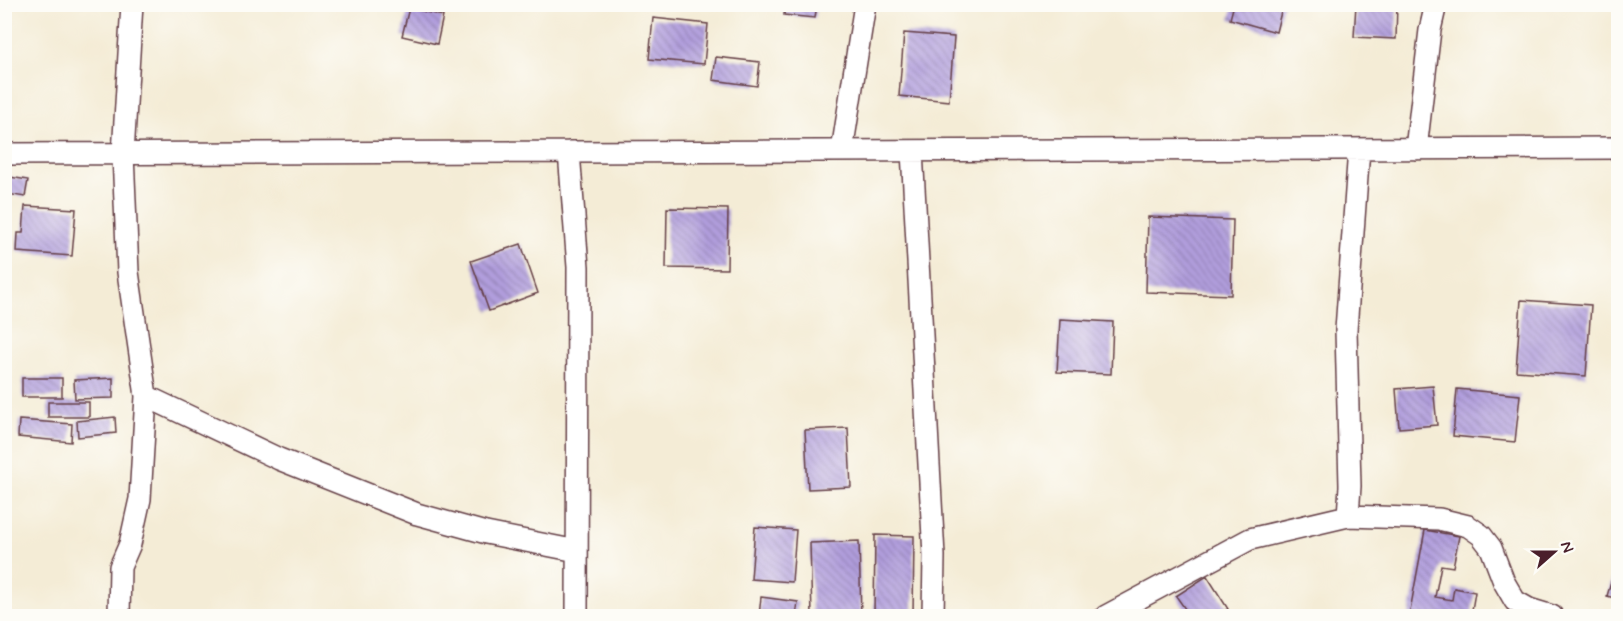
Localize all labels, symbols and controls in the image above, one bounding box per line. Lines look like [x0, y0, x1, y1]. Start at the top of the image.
north arrow [1524, 522, 1584, 582]
text: N [1555, 538, 1578, 556]

